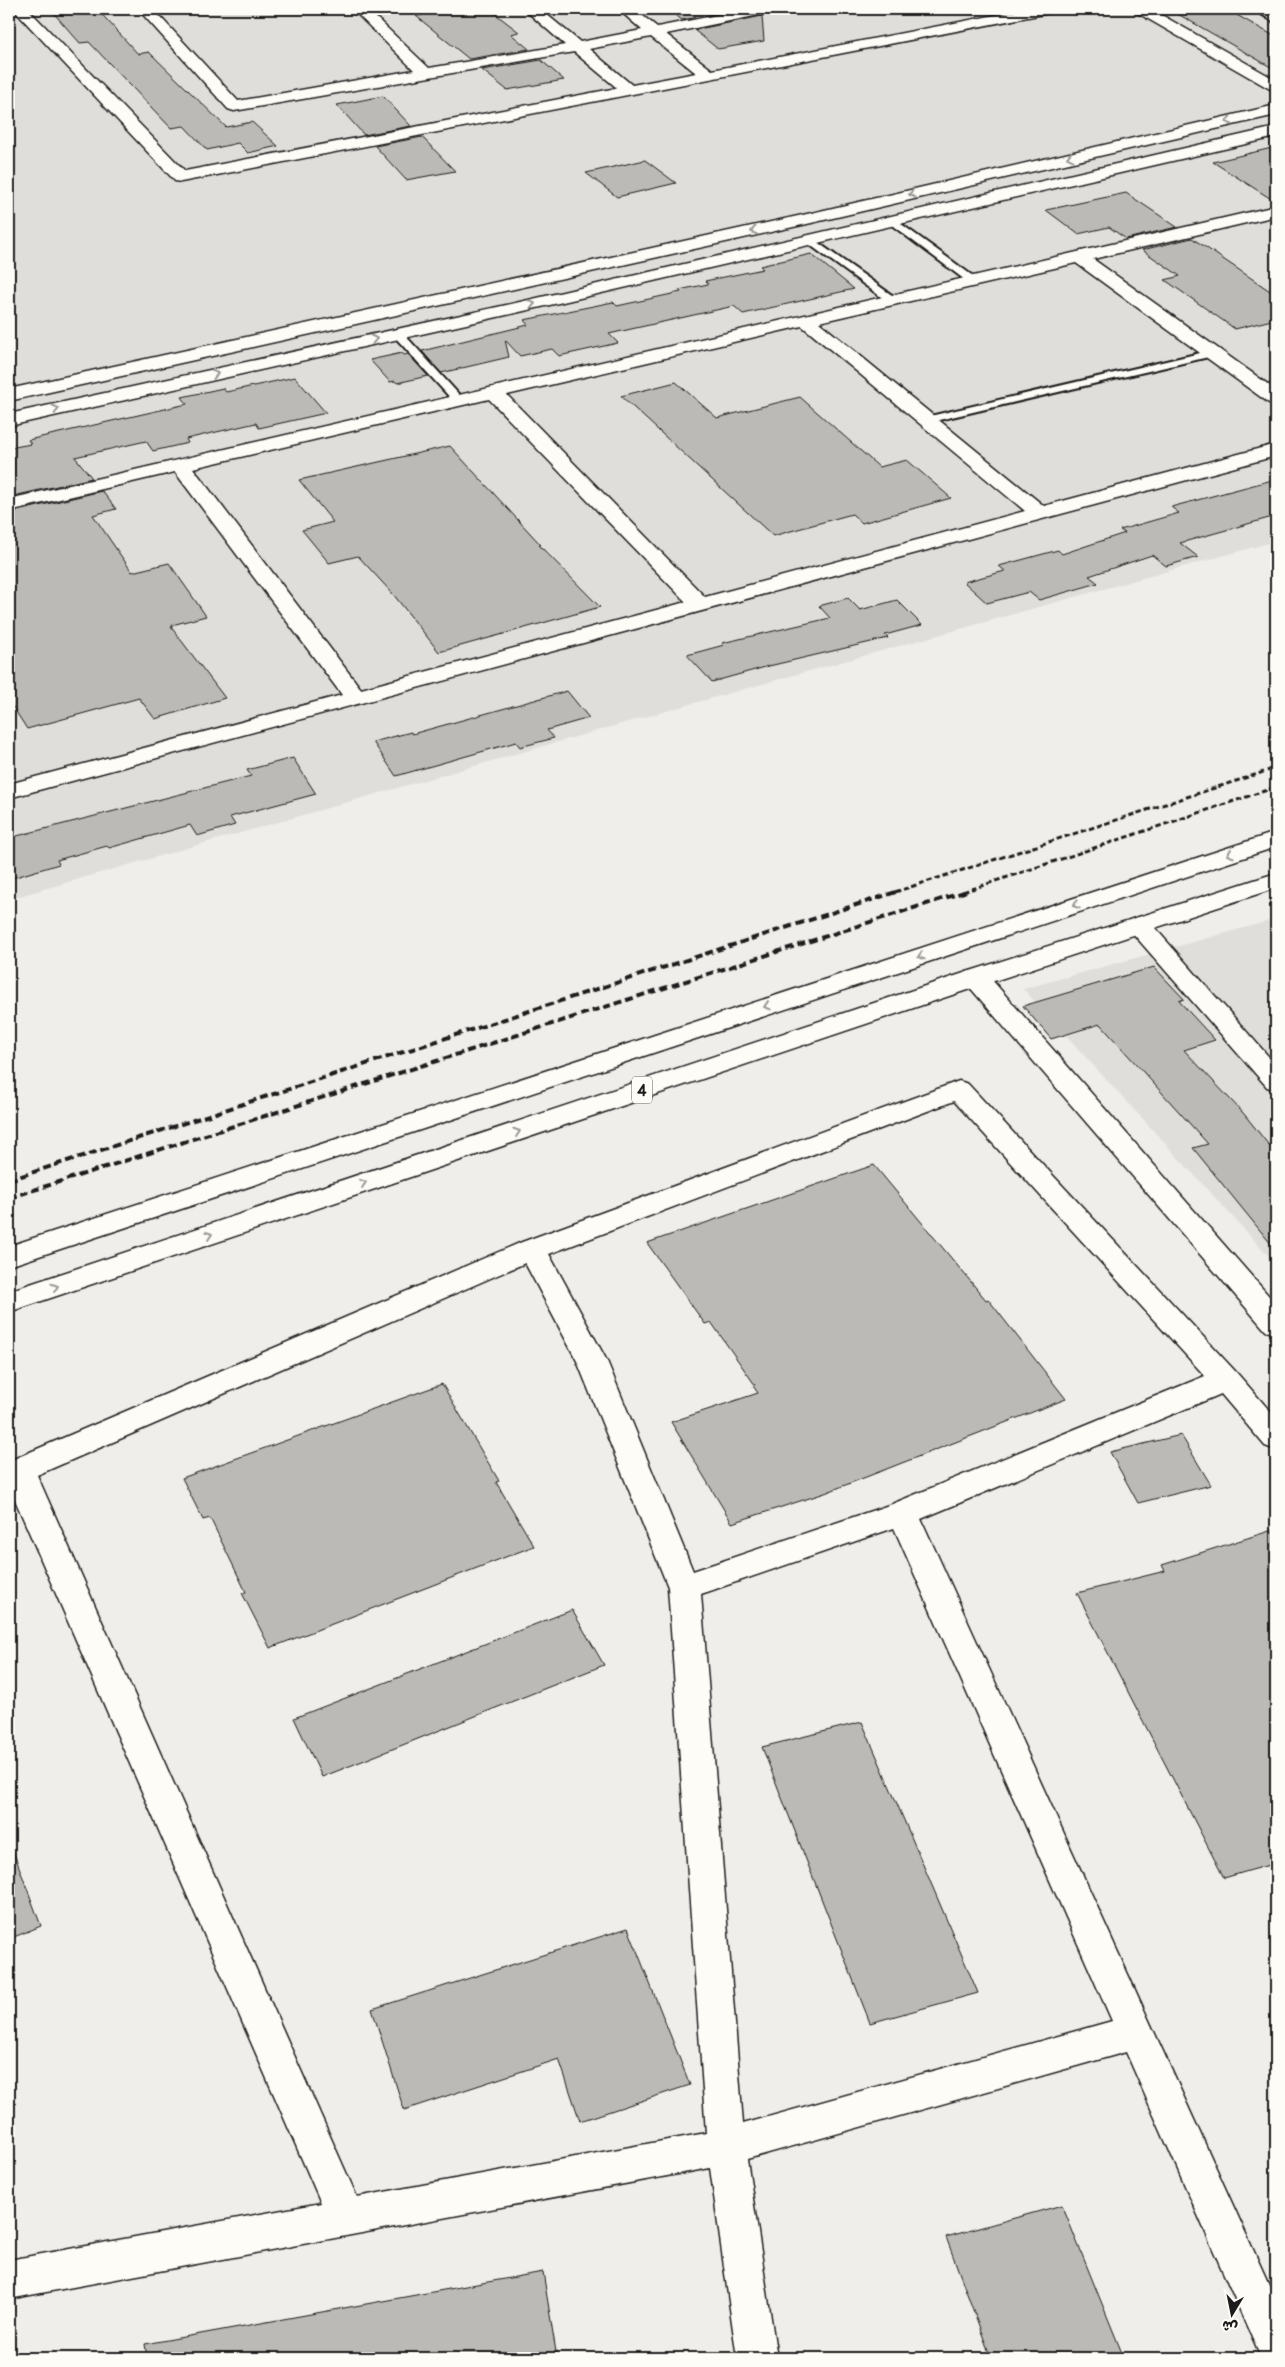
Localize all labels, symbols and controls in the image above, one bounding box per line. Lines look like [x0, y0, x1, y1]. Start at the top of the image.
one-way arrow [1224, 115, 1233, 126]
one-way arrow [1066, 151, 1075, 162]
one-way arrow [908, 188, 917, 199]
one-way arrow [749, 225, 758, 236]
one-way arrow [528, 299, 537, 310]
one-way arrow [369, 334, 378, 345]
one-way arrow [211, 369, 219, 380]
one-way arrow [52, 404, 61, 415]
one-way arrow [1226, 848, 1235, 858]
one-way arrow [1072, 899, 1080, 909]
one-way arrow [918, 950, 926, 960]
one-way arrow [763, 1001, 772, 1011]
road number: 4 [632, 1076, 652, 1104]
one-way arrow [512, 1127, 521, 1137]
one-way arrow [358, 1179, 367, 1189]
one-way arrow [204, 1231, 213, 1241]
one-way arrow [50, 1283, 59, 1293]
north arrow [1208, 2290, 1258, 2340]
text: ش [1221, 2317, 1239, 2336]

